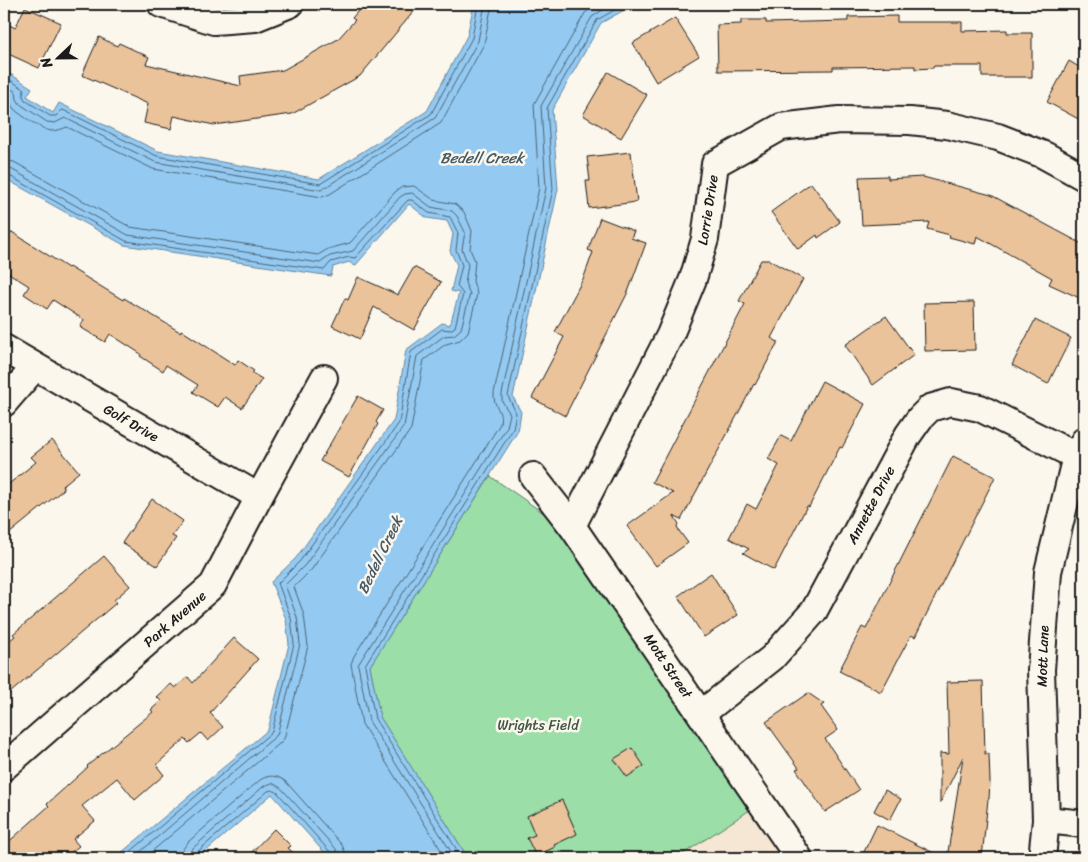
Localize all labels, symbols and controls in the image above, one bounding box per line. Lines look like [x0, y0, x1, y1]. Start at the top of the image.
north arrow [32, 32, 82, 82]
text: N [33, 53, 60, 73]
water label: Bedell Creek [440, 145, 526, 171]
street label: Lorrie Drive [690, 173, 726, 247]
street label: Golf Drive [98, 397, 164, 449]
street label: Annette Drive [839, 461, 902, 550]
water label: Bedell Creek [350, 510, 411, 598]
street label: Park Avenue [138, 584, 212, 654]
street label: Mott Lane [1029, 625, 1057, 687]
street label: Mott Street [637, 628, 700, 705]
park label: Wrights Field [497, 713, 580, 738]

